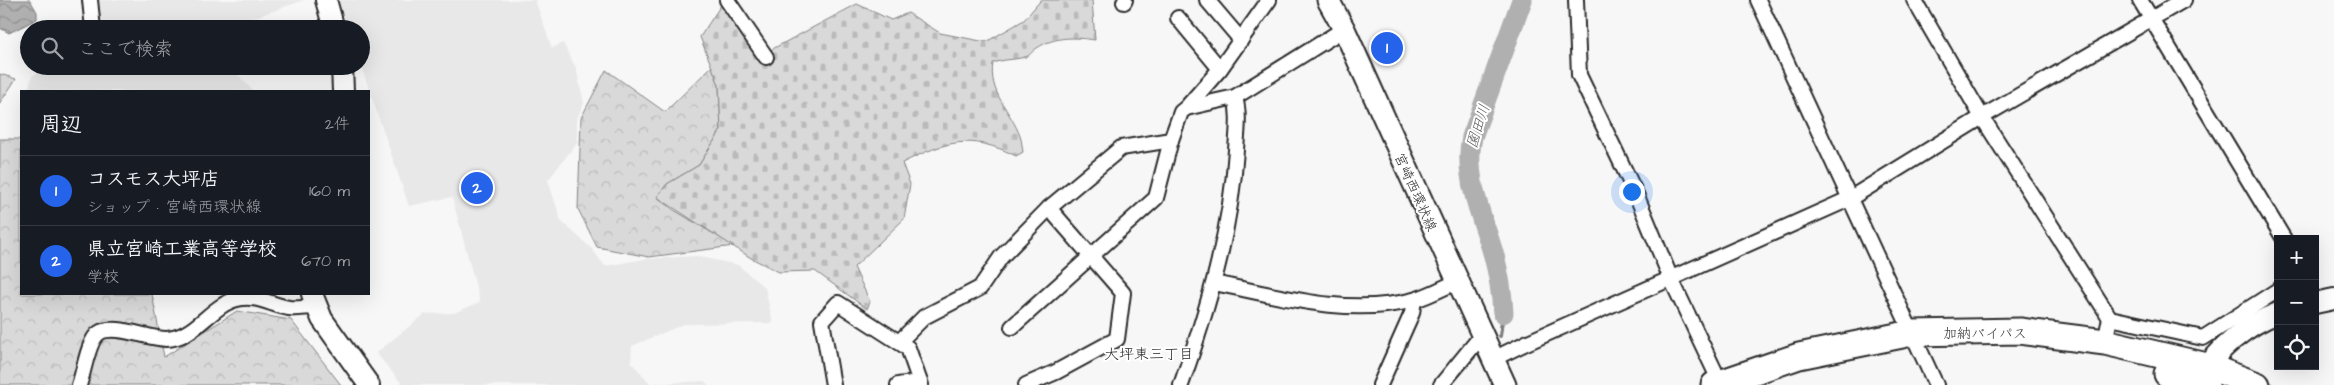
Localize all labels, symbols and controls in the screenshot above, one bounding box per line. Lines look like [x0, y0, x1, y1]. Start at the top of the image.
search box [20, 20, 370, 75]
pin: 1 [1371, 29, 1403, 67]
icon: search [38, 34, 66, 62]
text: ここで検索 [78, 36, 173, 63]
water label: 園田川 [1462, 102, 1495, 151]
text: 周辺 [40, 110, 82, 139]
text: 2件 [325, 113, 350, 135]
street label: 宮崎西環状線 [1389, 150, 1441, 235]
text: コスモス大坪店 [87, 166, 219, 193]
pin: 2 [461, 169, 493, 207]
your location [1619, 179, 1645, 205]
text: 1 [55, 180, 57, 202]
text: 160 m [309, 180, 350, 202]
text: ショップ · 宮崎西環状線 [87, 196, 261, 218]
map controls [2274, 235, 2319, 370]
button: + [2274, 235, 2319, 280]
text: 県立宮崎工業高等学校 [87, 236, 277, 263]
text: 2 [51, 250, 61, 272]
text: 670 m [301, 250, 350, 272]
text: 学校 [87, 266, 119, 288]
button: − [2274, 280, 2319, 325]
street label: 加納バイパス [1943, 324, 2027, 344]
button: locate [2274, 325, 2319, 370]
district label: 大坪東三丁目 [1104, 344, 1194, 365]

